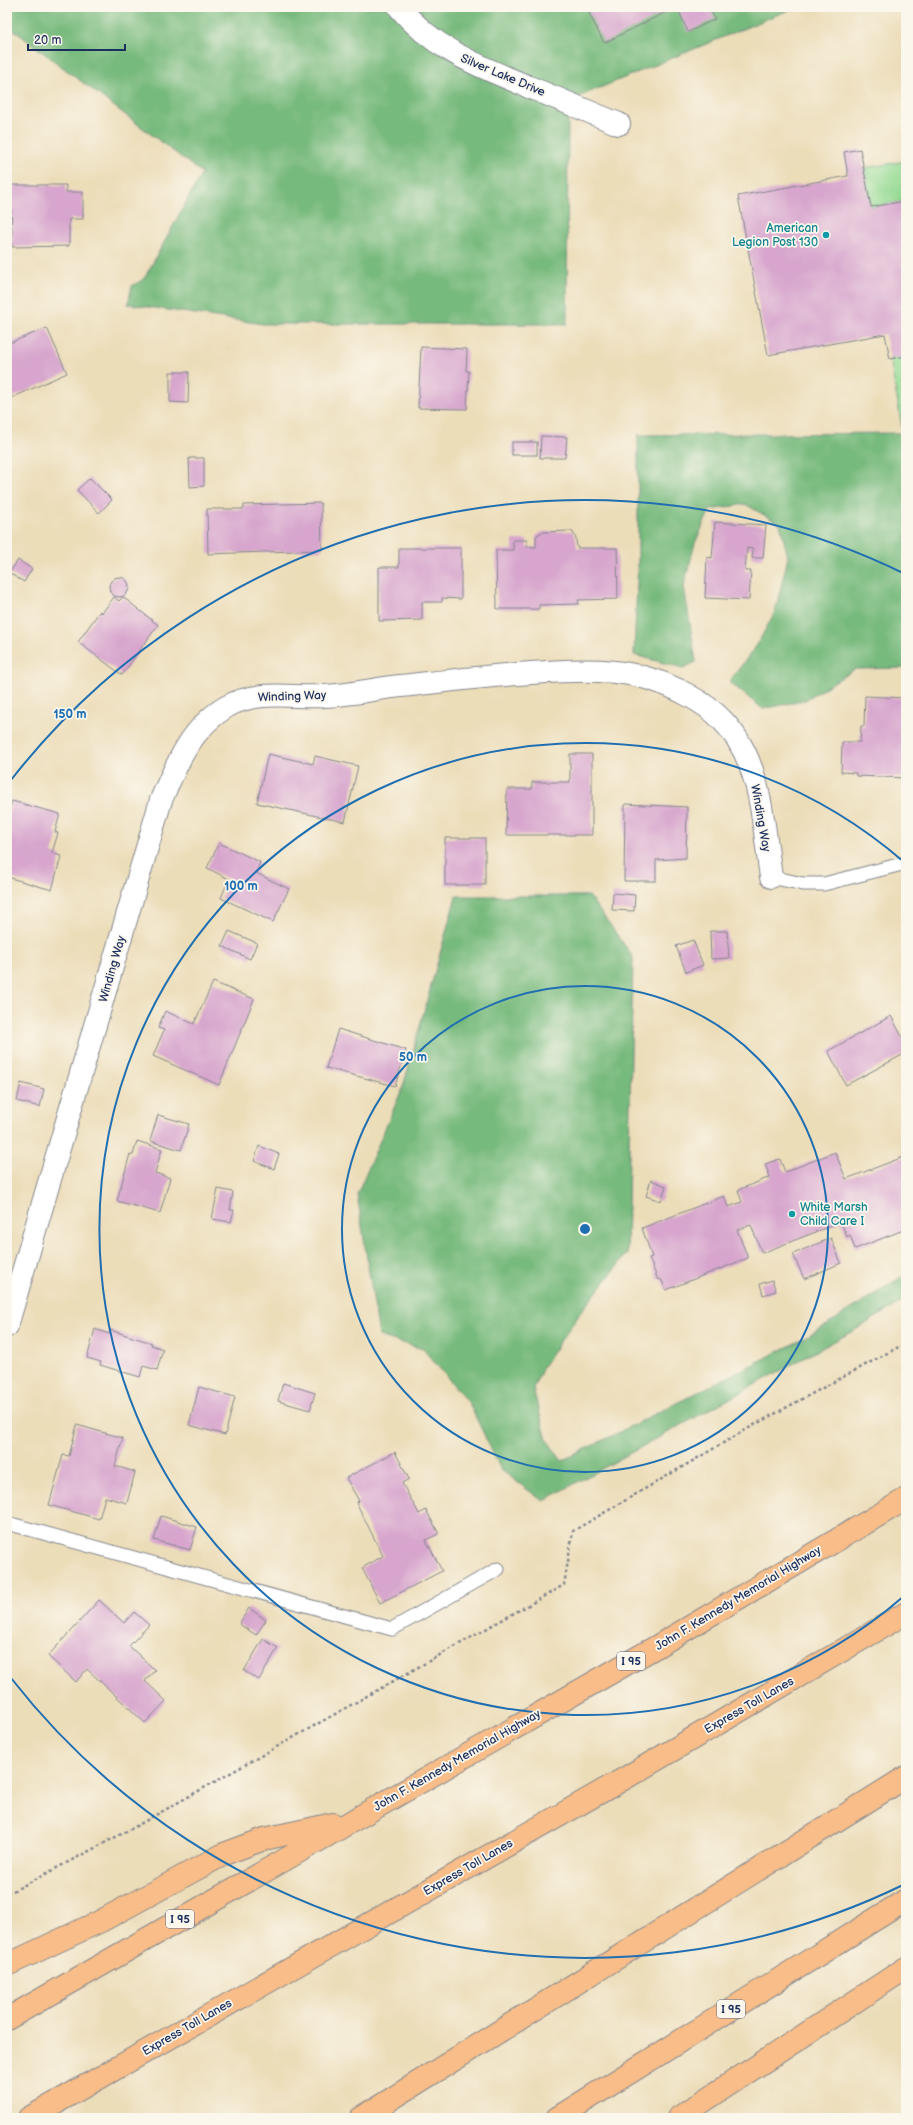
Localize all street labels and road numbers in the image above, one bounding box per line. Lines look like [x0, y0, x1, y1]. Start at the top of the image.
street label: Silver Lake Drive [458, 51, 547, 100]
street label: Winding Way [257, 688, 327, 705]
street label: Winding Way [747, 783, 774, 854]
street label: Winding Way [96, 934, 129, 1004]
street label: John F. Kennedy Memorial Highway [653, 1543, 824, 1654]
road number: I 95 [617, 1652, 645, 1670]
street label: Express Toll Lanes [702, 1674, 797, 1737]
street label: John F. Kennedy Memorial Highway [371, 1706, 544, 1815]
street label: Express Toll Lanes [421, 1836, 516, 1899]
road number: I 95 [166, 1910, 194, 1928]
street label: Express Toll Lanes [140, 1996, 235, 2059]
road number: I 95 [717, 2000, 745, 2018]

